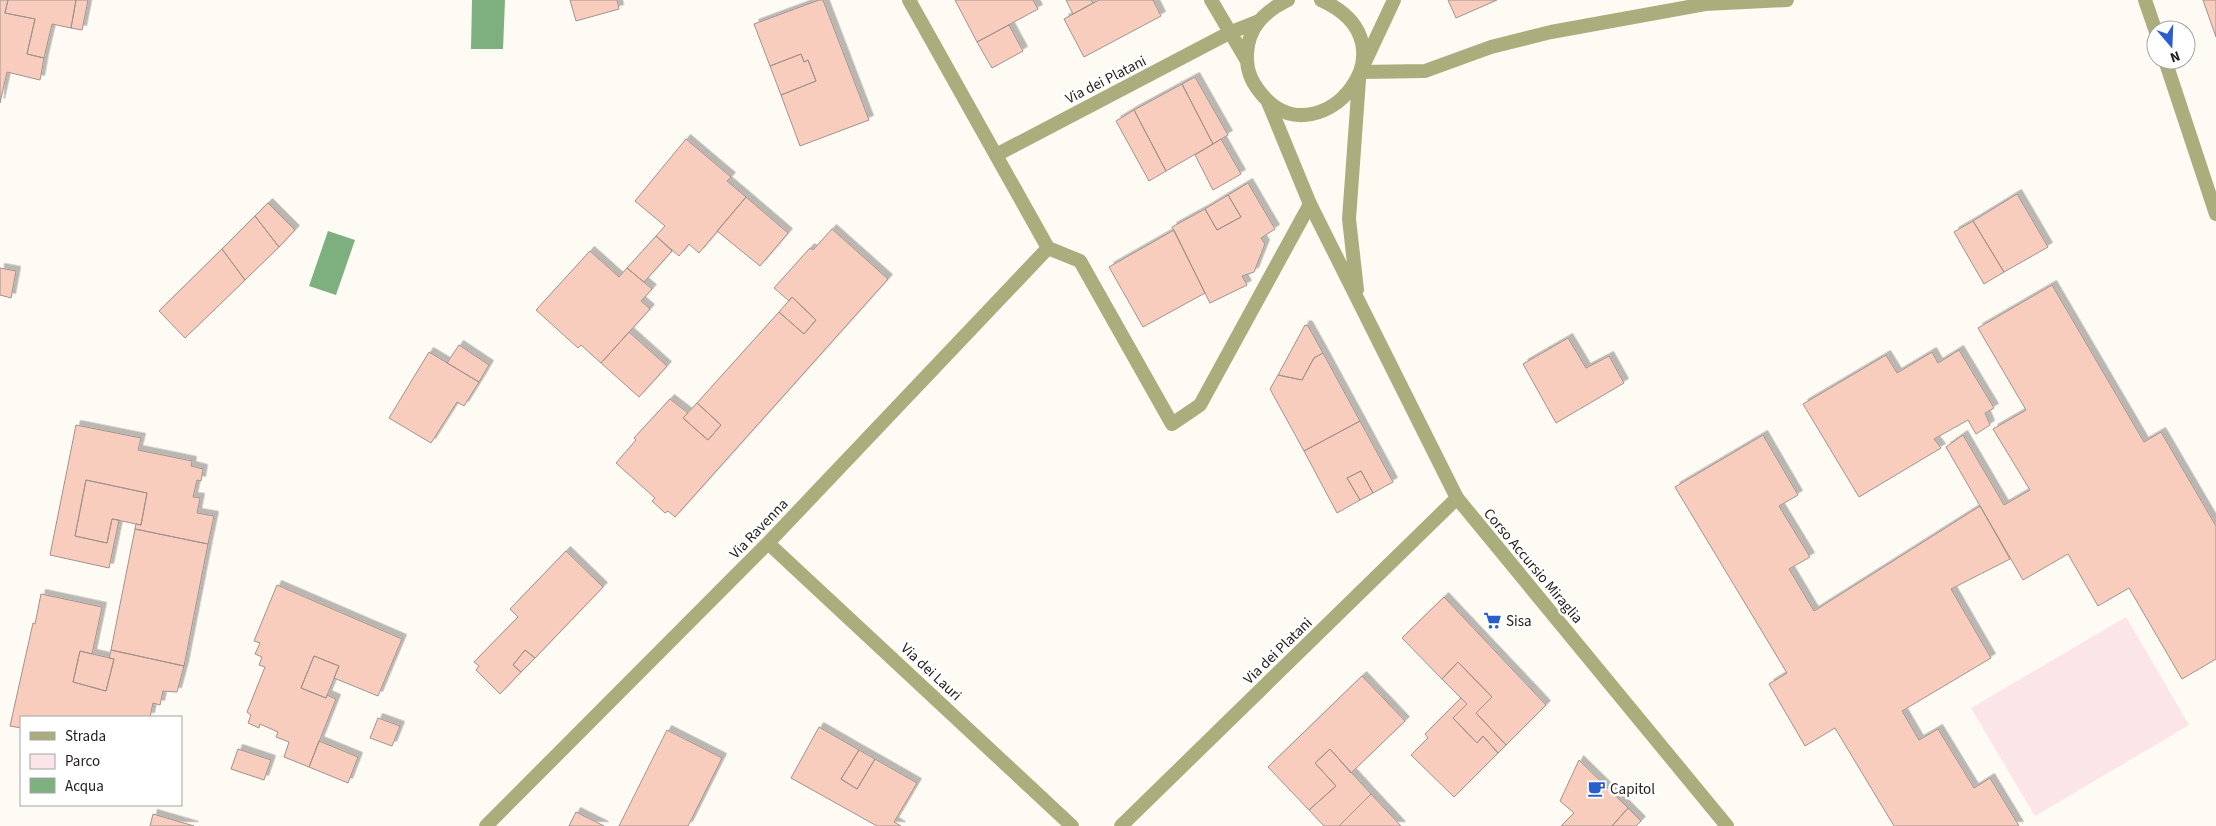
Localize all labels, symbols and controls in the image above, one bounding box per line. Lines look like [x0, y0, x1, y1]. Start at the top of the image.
north arrow [2146, 20, 2196, 70]
text: N [2167, 45, 2183, 67]
street label: Via dei Platani [1062, 51, 1150, 109]
street label: Via Ravenna [725, 494, 793, 564]
street label: Corso Accursio Miraglia [1478, 504, 1588, 628]
supermarket icon: Sisa [1482, 611, 1502, 631]
place label: Sisa [1506, 611, 1532, 632]
street label: Via dei Platani [1239, 613, 1317, 689]
street label: Via dei Lauri [896, 638, 966, 706]
legend [20, 716, 182, 806]
text: Strada [65, 726, 106, 747]
text: Parco [65, 751, 100, 772]
text: Acqua [65, 776, 104, 797]
cafe icon: Capitol [1586, 779, 1606, 799]
place label: Capitol [1610, 779, 1655, 800]

